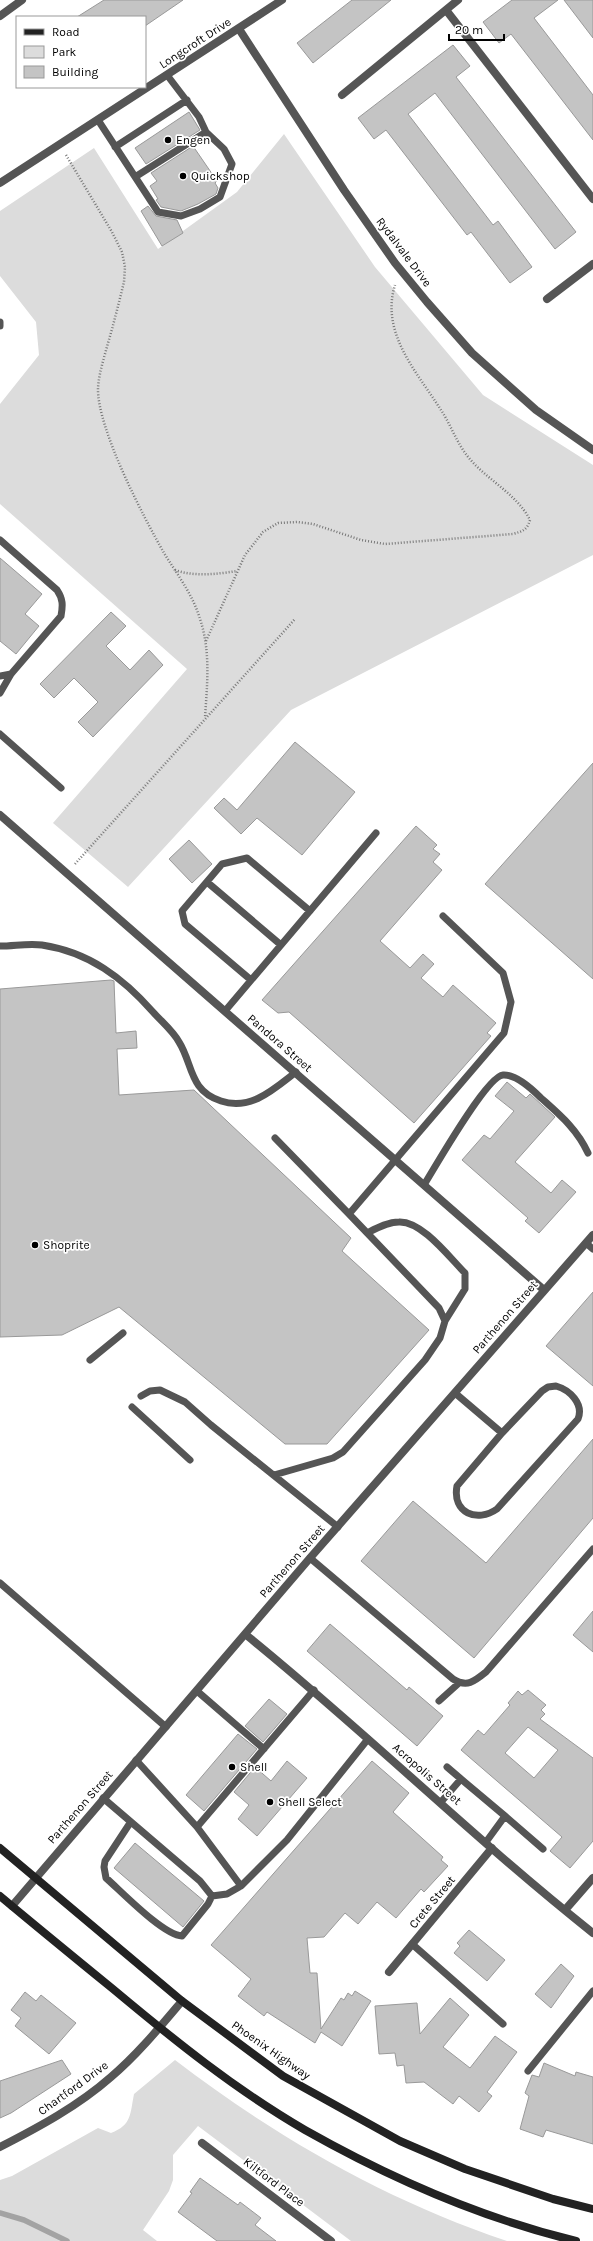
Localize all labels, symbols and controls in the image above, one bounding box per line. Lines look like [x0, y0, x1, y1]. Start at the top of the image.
street label: Longcroft Drive [156, 15, 234, 71]
legend [16, 16, 146, 88]
scale bar [449, 16, 504, 42]
text: 20 m [455, 23, 483, 37]
text: Road [52, 25, 80, 39]
text: Park [52, 45, 77, 59]
text: Building [52, 65, 99, 79]
place label: Engen [176, 133, 210, 147]
marker: Engen [163, 135, 173, 145]
place label: Quickshop [191, 169, 250, 183]
marker: Quickshop [178, 171, 188, 181]
street label: Rydalvale Drive [373, 215, 435, 289]
street label: Pandora Street [245, 1011, 315, 1075]
place label: Shoprite [43, 1238, 90, 1252]
marker: Shoprite [30, 1240, 40, 1250]
street label: Parthenon Street [469, 1277, 541, 1356]
street label: Parthenon Street [256, 1521, 328, 1600]
street label: Acropolis Street [390, 1740, 465, 1808]
place label: Shell [240, 1760, 267, 1774]
marker: Shell [227, 1762, 237, 1772]
street label: Parthenon Street [44, 1767, 116, 1846]
place label: Shell Select [278, 1795, 342, 1809]
marker: Shell Select [265, 1797, 275, 1807]
street label: Crete Street [406, 1872, 458, 1931]
street label: Phoenix Highway [229, 2018, 313, 2083]
street label: Chartford Drive [35, 2058, 111, 2118]
street label: Kiltford Place [241, 2155, 307, 2209]

